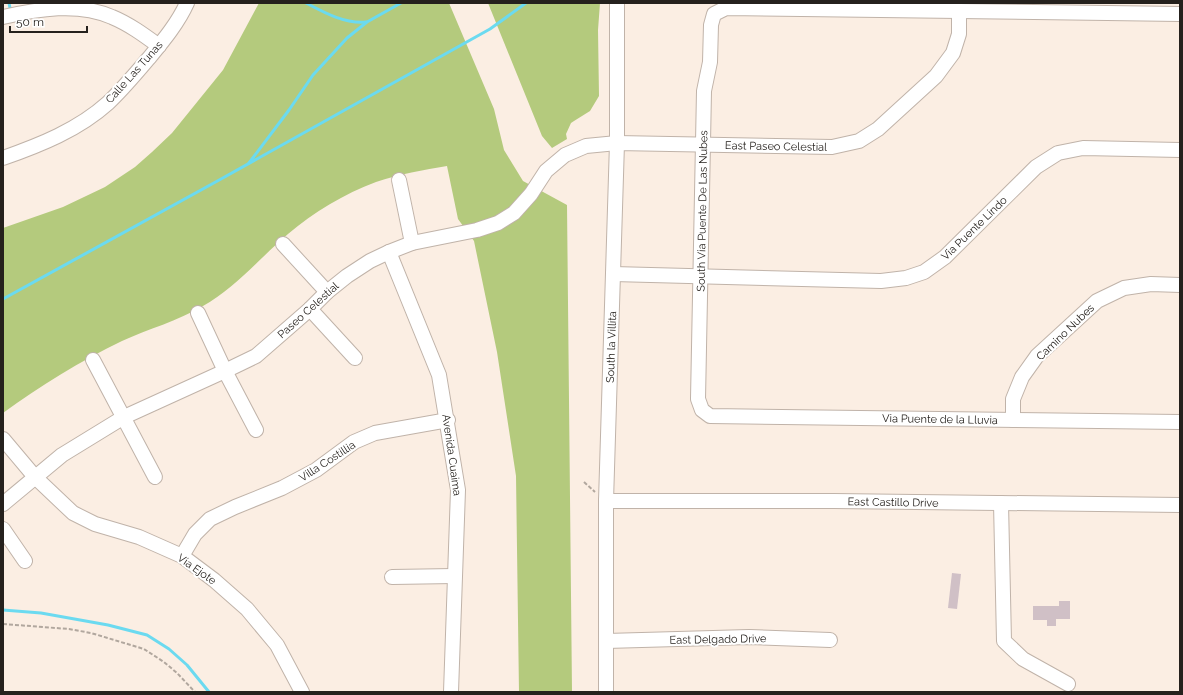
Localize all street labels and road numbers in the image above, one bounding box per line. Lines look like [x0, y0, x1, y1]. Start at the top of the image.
street label: Calle Las Tunas [103, 39, 166, 106]
street label: South Via Puente De Las Nubes [695, 130, 710, 292]
street label: East Paseo Celestial [725, 139, 827, 154]
street label: Via Puente Lindo [939, 193, 1010, 263]
street label: Paseo Celestial [275, 280, 342, 341]
street label: Camino Nubes [1034, 301, 1097, 363]
street label: South la Villita [604, 311, 619, 383]
street label: Via Puente de la Lluvia [882, 412, 998, 427]
street label: Avenida Cuaima [439, 413, 464, 497]
street label: Villa Costillia [297, 438, 358, 484]
street label: East Castillo Drive [847, 495, 939, 510]
street label: Via Ejote [175, 551, 219, 588]
street label: East Delgado Drive [669, 632, 767, 647]

